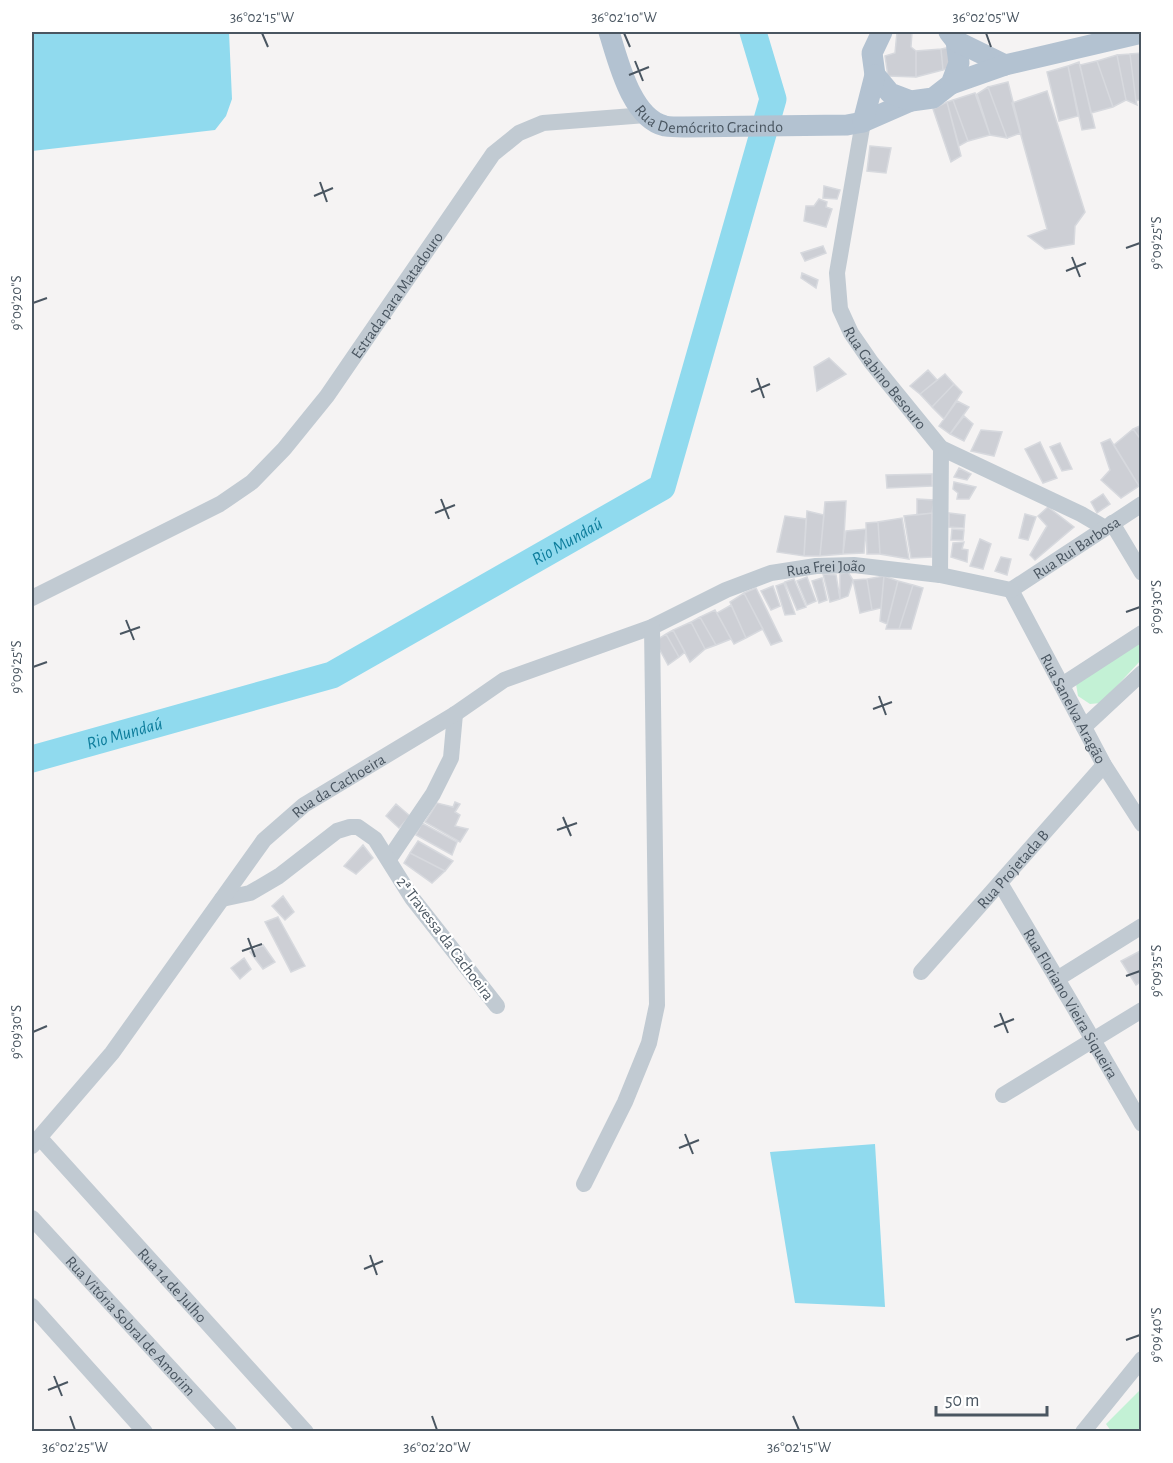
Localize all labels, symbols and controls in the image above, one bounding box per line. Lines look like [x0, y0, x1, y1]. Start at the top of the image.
text: 36°02'15"W [230, 10, 295, 25]
text: 36°02'10"W [591, 10, 657, 25]
text: 36°02'05"W [953, 10, 1020, 25]
street label: Rua Demócrito Gracindo [632, 102, 783, 136]
text: 9°09'25"S [1149, 216, 1164, 270]
street label: Estrada para Matadouro [348, 229, 446, 362]
text: 9°09'20"S [9, 276, 24, 330]
street label: Rua Gabino Besouro [840, 324, 929, 433]
street label: Rua Rui Barbosa [1030, 514, 1123, 582]
water label: Rio Mundaú [529, 515, 606, 569]
street label: Rua Frei João [785, 558, 867, 580]
text: 9°09'30"S [1149, 580, 1164, 634]
text: 9°09'25"S [9, 640, 24, 694]
street label: Rua Sanelva Aragão [1037, 651, 1109, 766]
water label: Rio Mundaú [85, 715, 165, 753]
street label: Rua da Cachoeira [289, 751, 388, 821]
street label: Rua Projetada B [974, 827, 1052, 912]
street label: 2ª Travessa da Cachoeira [394, 874, 497, 1003]
street label: Rua Floriano Vieira Siqueira [1020, 926, 1121, 1082]
text: 9°09'35"S [1149, 945, 1164, 997]
text: 9°09'30"S [9, 1005, 24, 1059]
street label: Rua 14 de Julho [135, 1245, 210, 1326]
street label: Rua Vitória Sobral de Amorim [62, 1253, 198, 1399]
text: 9°09'40"S [1149, 1307, 1164, 1363]
scale bar [936, 1379, 1047, 1417]
text: 50 m [945, 1392, 979, 1410]
text: 36°02'25"W [42, 1440, 108, 1455]
text: 36°02'20"W [403, 1440, 471, 1455]
text: 36°02'15"W [767, 1440, 832, 1455]

